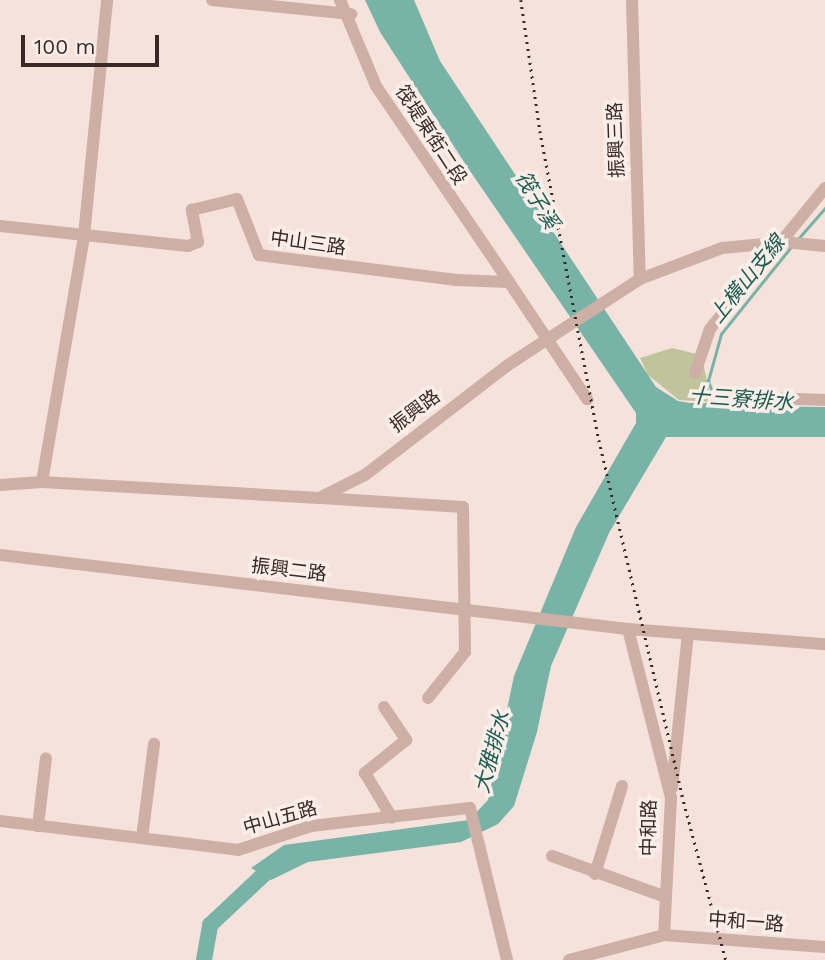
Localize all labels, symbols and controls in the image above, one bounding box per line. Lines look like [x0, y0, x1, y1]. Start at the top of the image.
scale bar [24, 21, 163, 65]
text: 100 m [34, 34, 96, 59]
street label: 筏堤東街二段 [390, 81, 472, 189]
street label: 振興三路 [603, 102, 629, 178]
water label: 筏子溪 [510, 167, 564, 233]
street label: 中山三路 [269, 226, 347, 260]
water label: 上橫山支線 [704, 230, 790, 328]
water label: 十三寮排水 [688, 383, 794, 415]
street label: 振興路 [385, 385, 445, 437]
street label: 振興二路 [250, 554, 328, 586]
water label: 大雅排水 [469, 708, 515, 796]
street label: 中山五路 [240, 797, 320, 839]
street label: 中和路 [637, 799, 661, 857]
street label: 中和一路 [707, 908, 785, 936]

